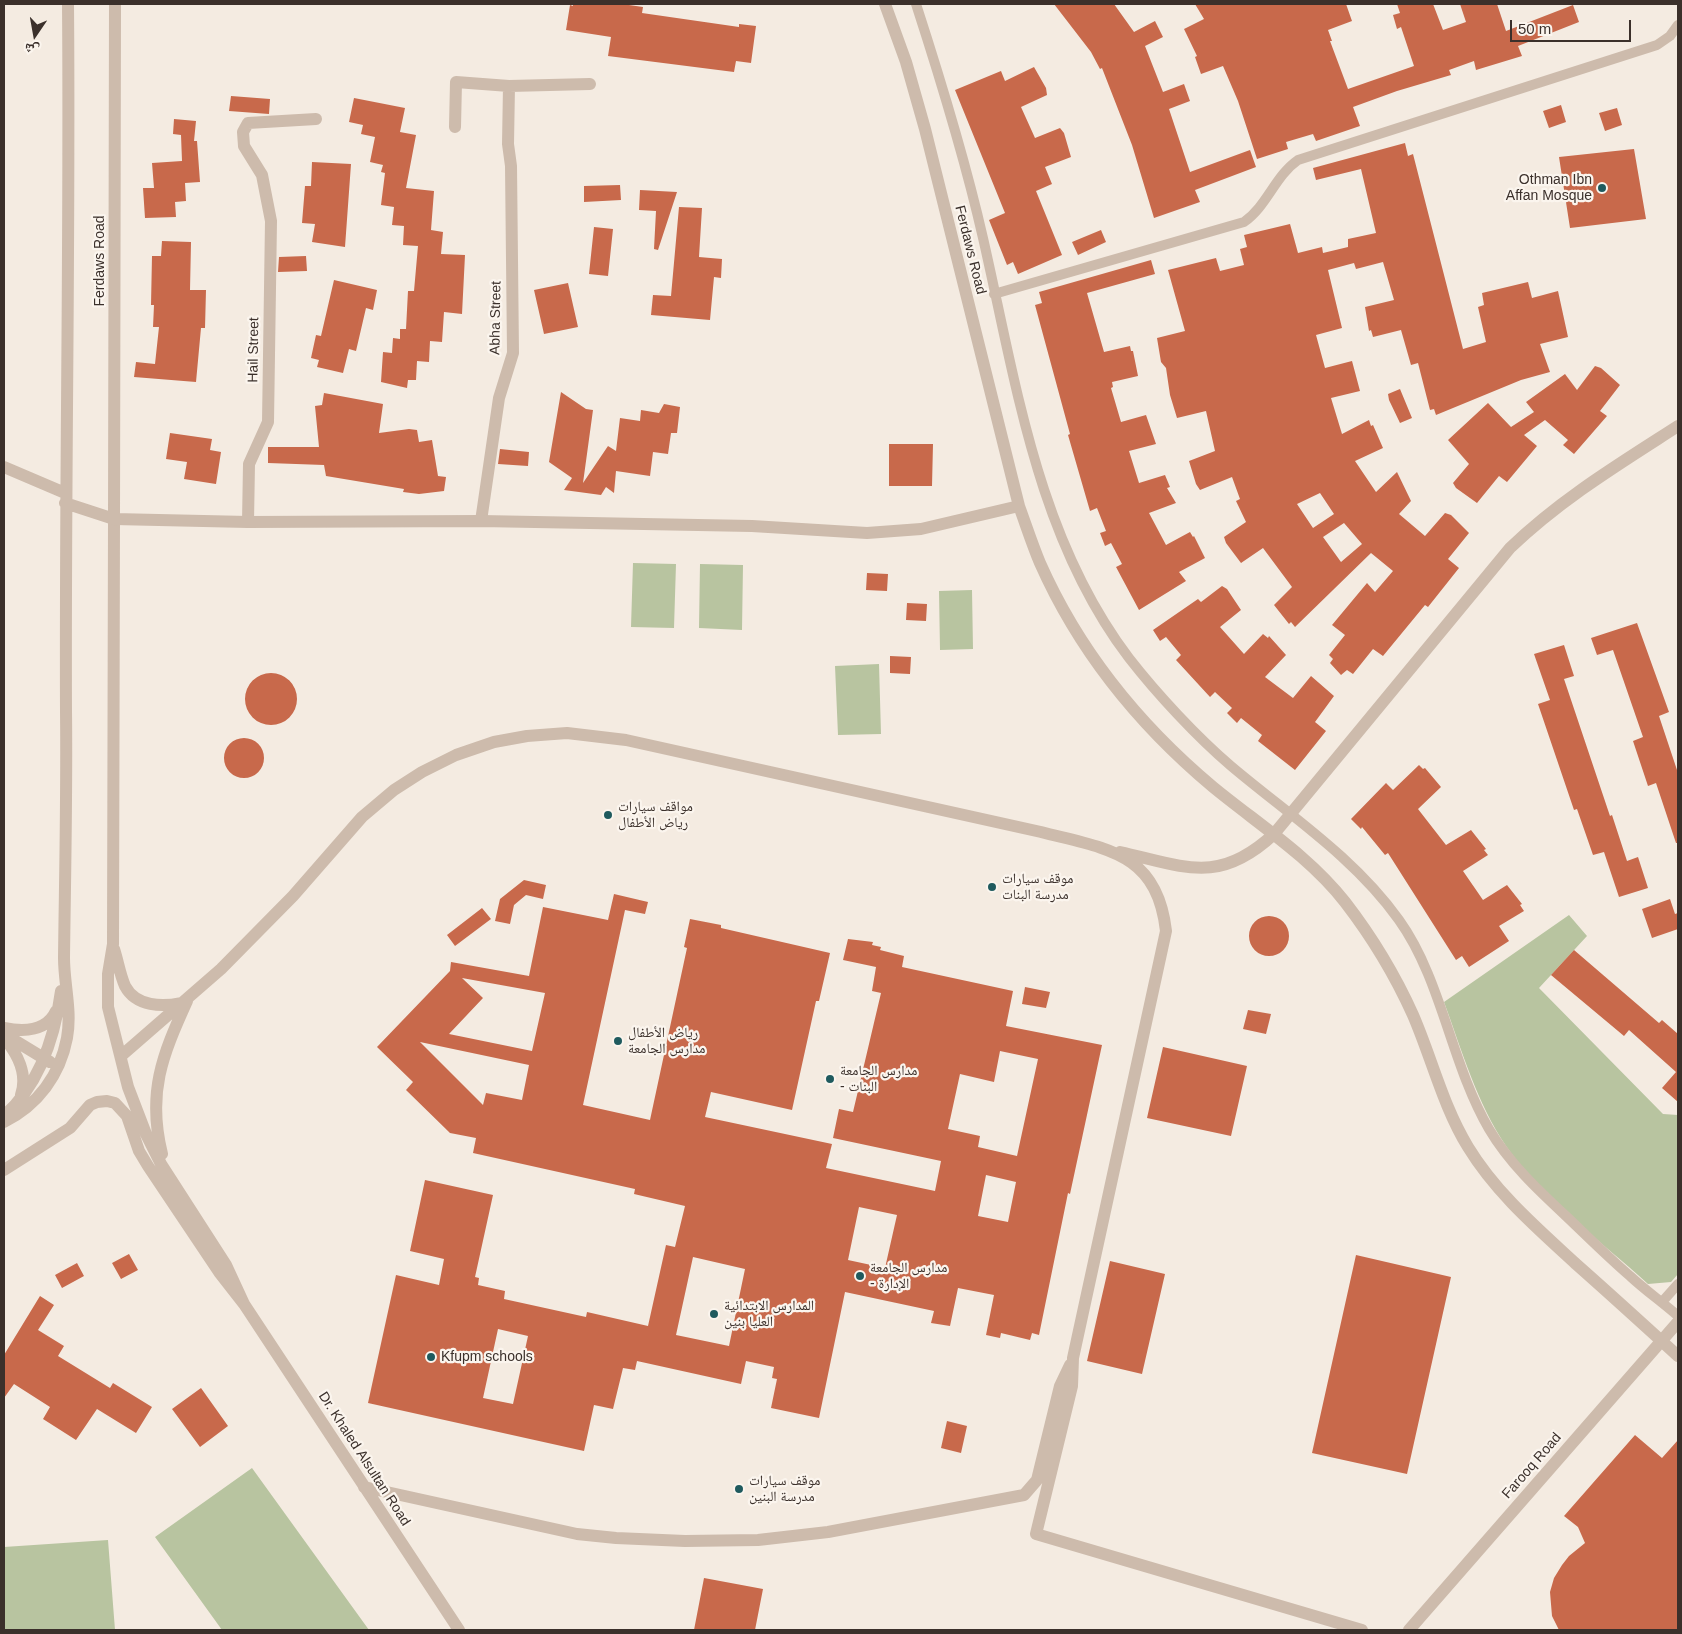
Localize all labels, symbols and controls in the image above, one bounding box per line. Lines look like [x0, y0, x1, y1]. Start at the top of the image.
north arrow [10, 10, 60, 60]
scale bar [1512, 10, 1633, 42]
text: 50 m [1518, 20, 1551, 37]
text: ش [23, 40, 41, 59]
place label: Othman Ibn Affan Mosque [1506, 172, 1592, 204]
marker: Othman Ibn Affan Mosque [1596, 182, 1608, 194]
street label: Ferdaws Road [951, 204, 989, 296]
street label: Ferdaws Road [92, 215, 108, 307]
street label: Abha Street [487, 281, 505, 355]
street label: Hail Street [245, 317, 263, 383]
place label: مواقف سيارات رياض الأطفال [618, 799, 693, 832]
marker: مواقف سيارات رياض الأطفال [602, 809, 614, 821]
place label: موقف سيارات مدرسة البنات [1002, 871, 1073, 904]
marker: موقف سيارات مدرسة البنات [986, 881, 998, 893]
place label: رياض الأطفال مدارس الجامعة [628, 1025, 706, 1058]
marker: رياض الأطفال مدارس الجامعة [612, 1035, 624, 1047]
place label: مدارس الجامعة - البنات [840, 1063, 918, 1096]
marker: مدارس الجامعة - البنات [824, 1073, 836, 1085]
place label: مدارس الجامعة - الإدارة [870, 1260, 948, 1292]
marker: مدارس الجامعة - الإدارة [854, 1270, 866, 1282]
place label: المدارس الابتدائية العليا بنين [724, 1298, 814, 1330]
marker: المدارس الابتدائية العليا بنين [708, 1308, 720, 1320]
place label: Kfupm schools [441, 1349, 533, 1365]
marker: Kfupm schools [425, 1351, 437, 1363]
street label: Dr. Khaled Alsultan Road [314, 1389, 414, 1529]
street label: Farooq Road [1499, 1430, 1565, 1502]
place label: موقف سيارات مدرسة البنين [749, 1473, 820, 1505]
marker: موقف سيارات مدرسة البنين [733, 1483, 745, 1495]

